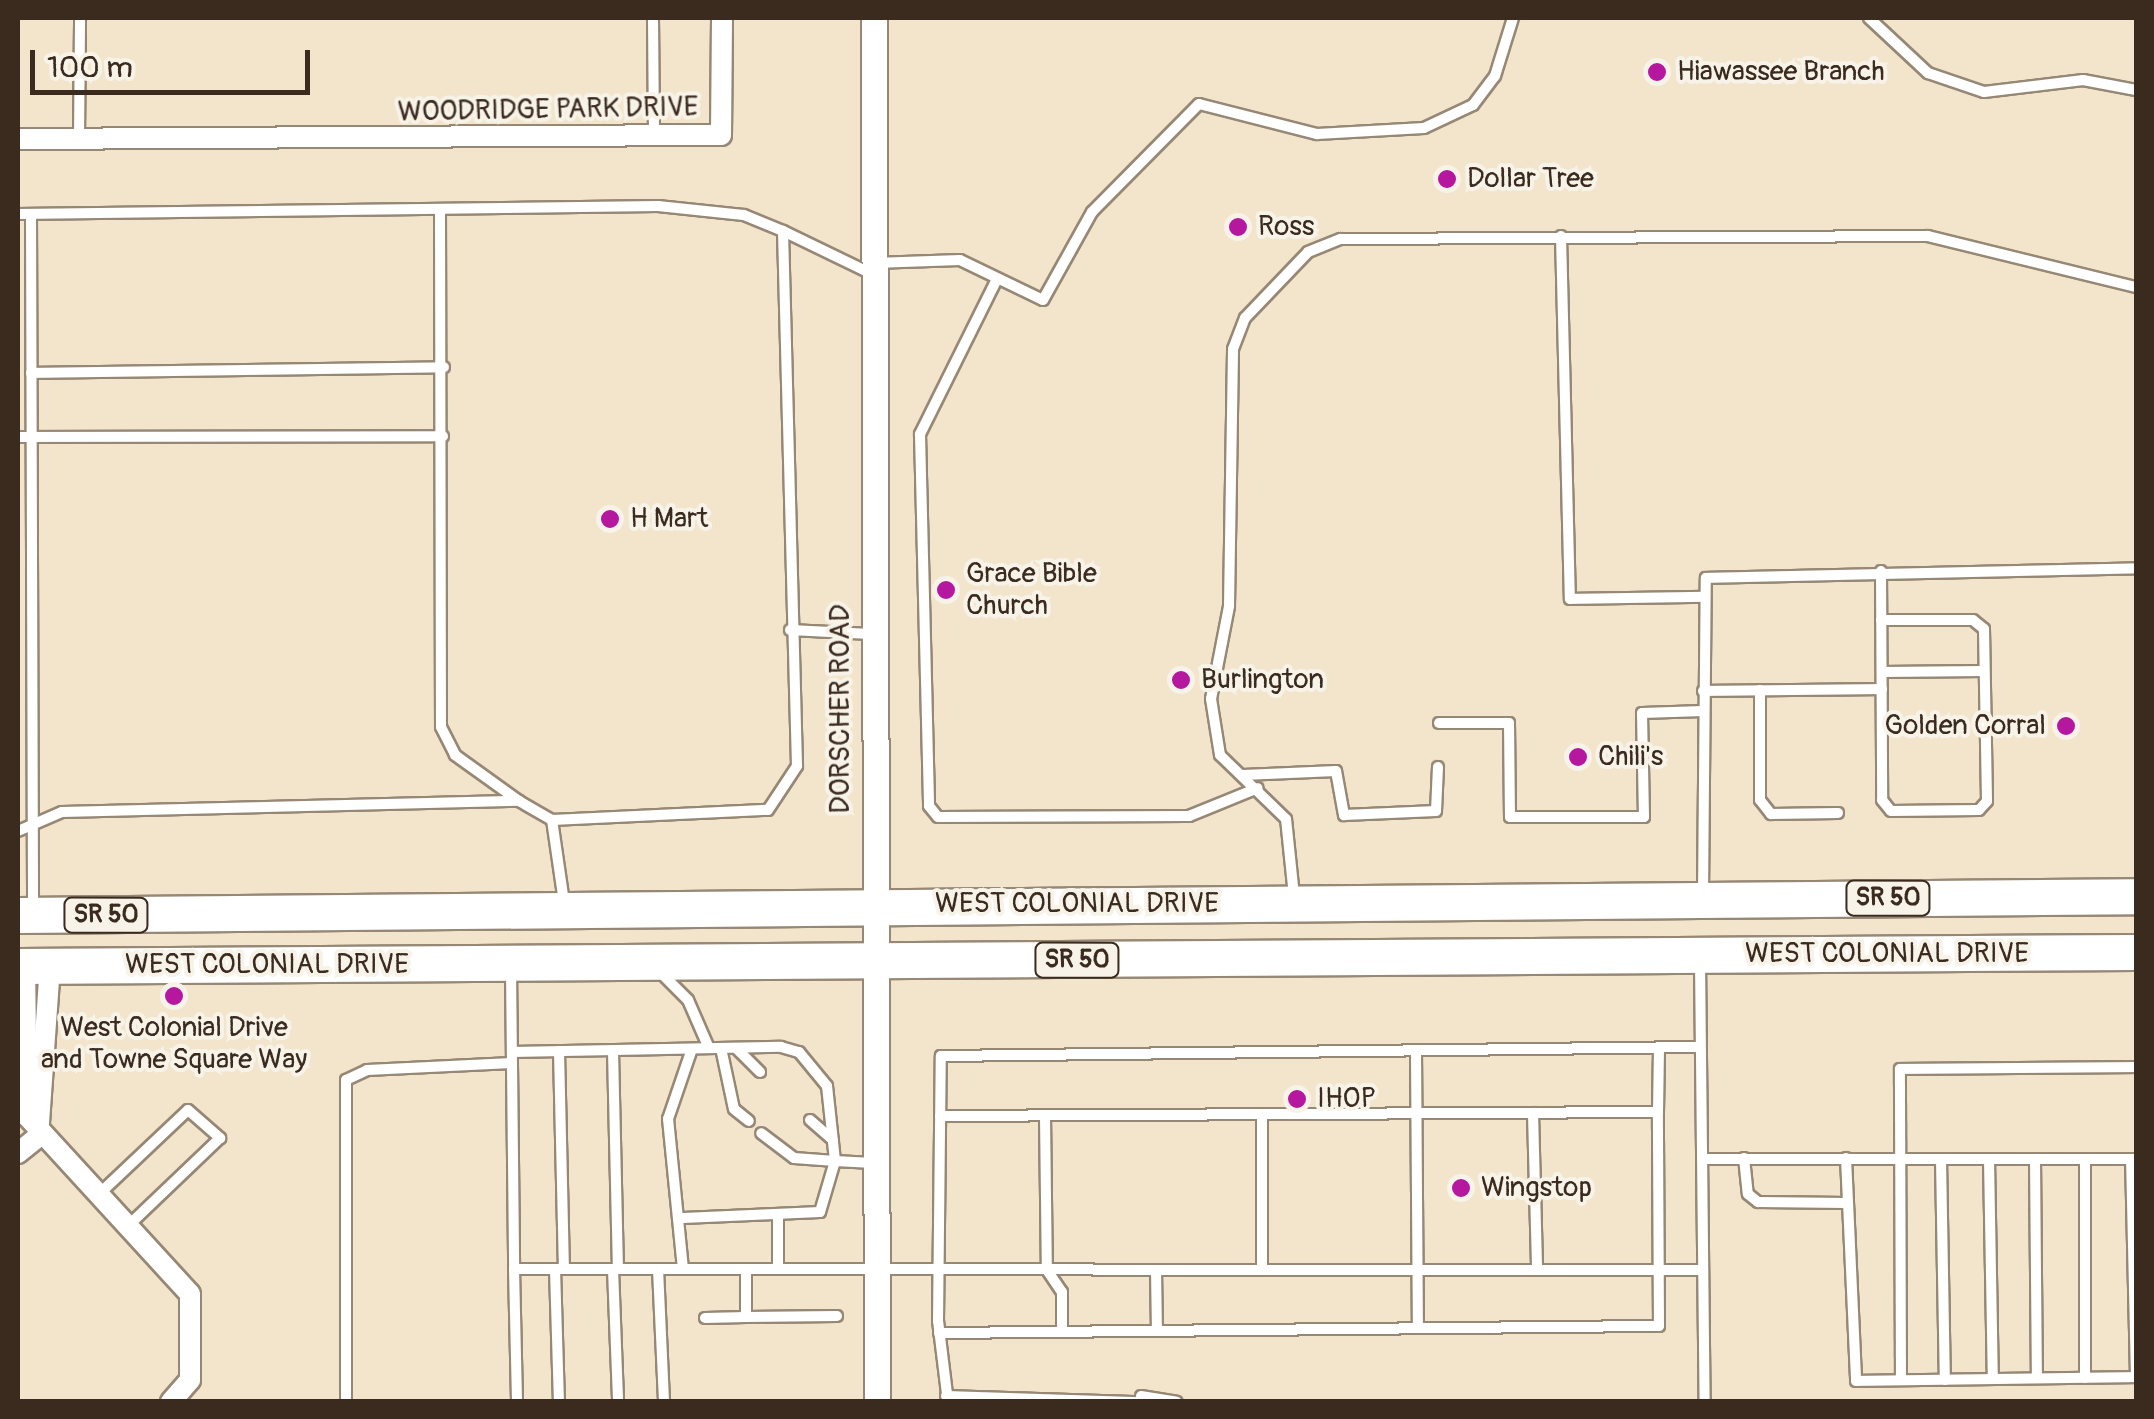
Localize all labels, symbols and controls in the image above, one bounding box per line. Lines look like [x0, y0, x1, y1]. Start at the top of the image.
scale bar [35, 30, 315, 92]
text: 100 m [47, 49, 133, 86]
place label: Hiawassee Branch [1677, 55, 1885, 89]
marker: Hiawassee Branch [1646, 61, 1668, 83]
street label: WOODRIDGE PARK DRIVE [397, 91, 699, 129]
place label: Dollar Tree [1467, 162, 1594, 196]
marker: Dollar Tree [1436, 168, 1458, 190]
place label: Ross [1258, 210, 1314, 244]
marker: Ross [1227, 216, 1249, 238]
place label: H Mart [630, 502, 708, 536]
marker: H Mart [599, 508, 621, 530]
place label: Grace Bible Church [966, 557, 1097, 623]
marker: Grace Bible Church [935, 579, 957, 601]
street label: DORSCHER ROAD [824, 604, 858, 814]
place label: Burlington [1201, 663, 1324, 697]
marker: Burlington [1170, 669, 1192, 691]
place label: Golden Corral [1885, 709, 2046, 743]
marker: Golden Corral [2055, 715, 2077, 737]
place label: Chili's [1598, 740, 1663, 774]
marker: Chili's [1567, 746, 1589, 768]
road number: SR 50 [1843, 878, 1933, 918]
street label: WEST COLONIAL DRIVE [935, 887, 1219, 921]
road number: SR 50 [61, 895, 151, 935]
street label: WEST COLONIAL DRIVE [1745, 937, 2029, 971]
road number: SR 50 [1032, 940, 1122, 980]
street label: WEST COLONIAL DRIVE [125, 948, 409, 982]
marker: West Colonial Drive and Towne Square Way [163, 985, 185, 1007]
place label: West Colonial Drive and Towne Square Way [41, 1011, 307, 1077]
place label: IHOP [1317, 1082, 1376, 1116]
marker: IHOP [1286, 1088, 1308, 1110]
place label: Wingstop [1481, 1171, 1592, 1205]
marker: Wingstop [1450, 1177, 1472, 1199]

